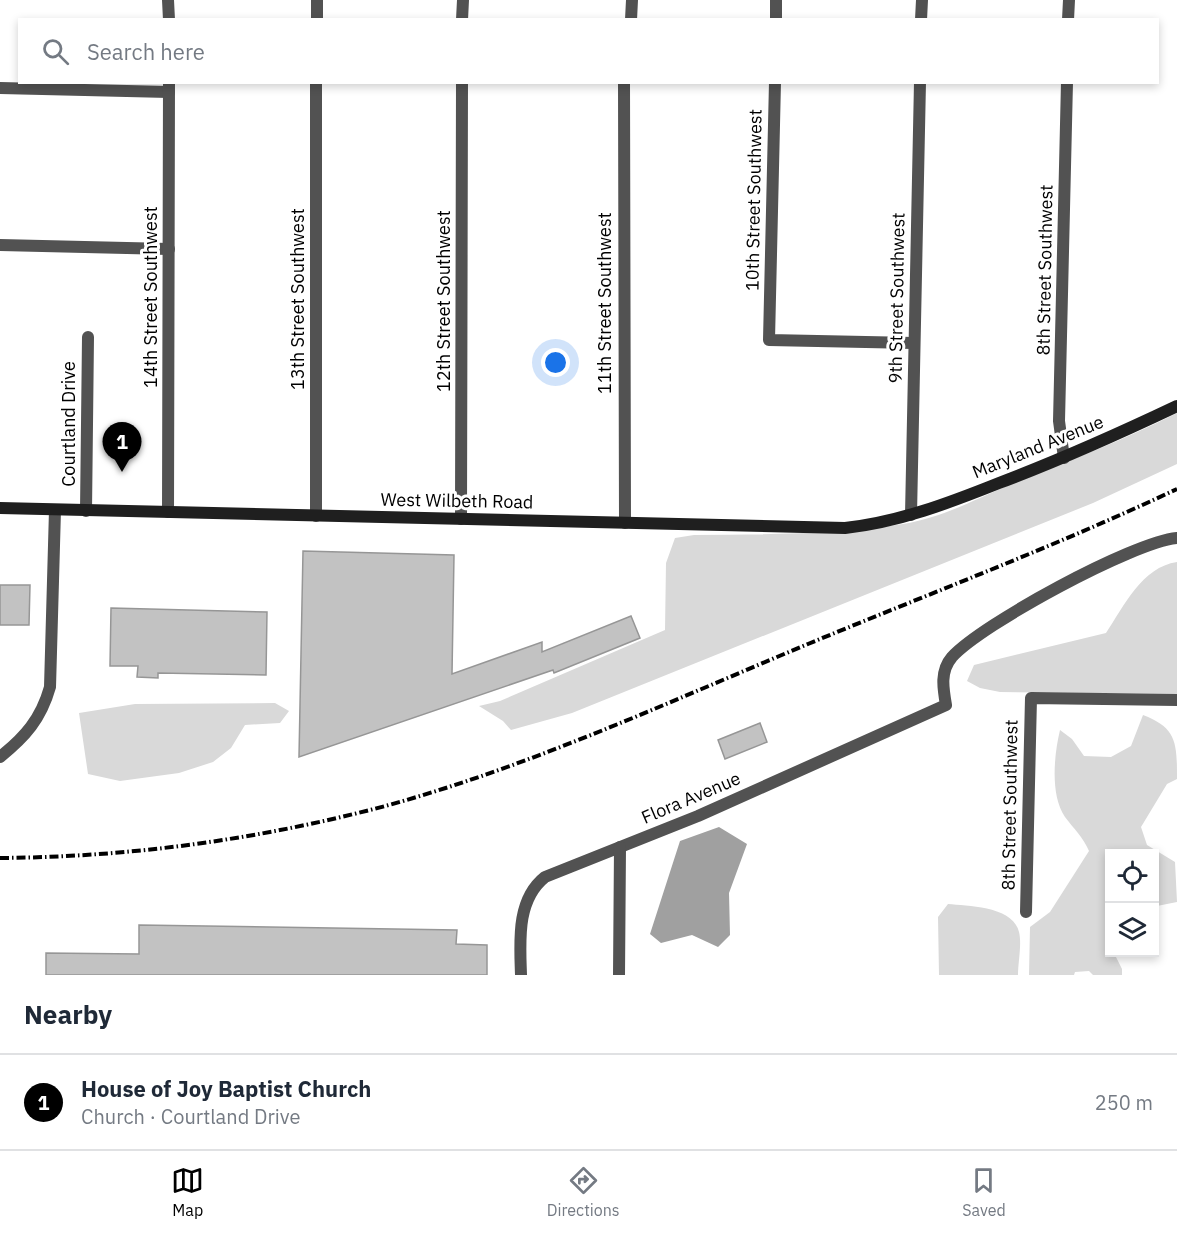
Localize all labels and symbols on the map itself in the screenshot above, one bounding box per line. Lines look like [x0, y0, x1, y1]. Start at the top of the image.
street label: 10th Street Southwest [740, 109, 767, 291]
street label: 8th Street Southwest [1032, 184, 1057, 356]
street label: 14th Street Southwest [139, 206, 162, 388]
street label: 13th Street Southwest [286, 208, 309, 390]
street label: 12th Street Southwest [432, 210, 455, 392]
street label: 11th Street Southwest [593, 212, 616, 394]
street label: 9th Street Southwest [884, 212, 909, 384]
your location [541, 348, 570, 377]
street label: Courtland Drive [57, 361, 80, 487]
street label: Maryland Avenue [969, 410, 1107, 483]
pin: 1 [102, 422, 142, 472]
street label: West Wilbeth Road [380, 488, 534, 513]
street label: 8th Street Southwest [997, 719, 1022, 891]
street label: Flora Avenue [638, 766, 744, 829]

